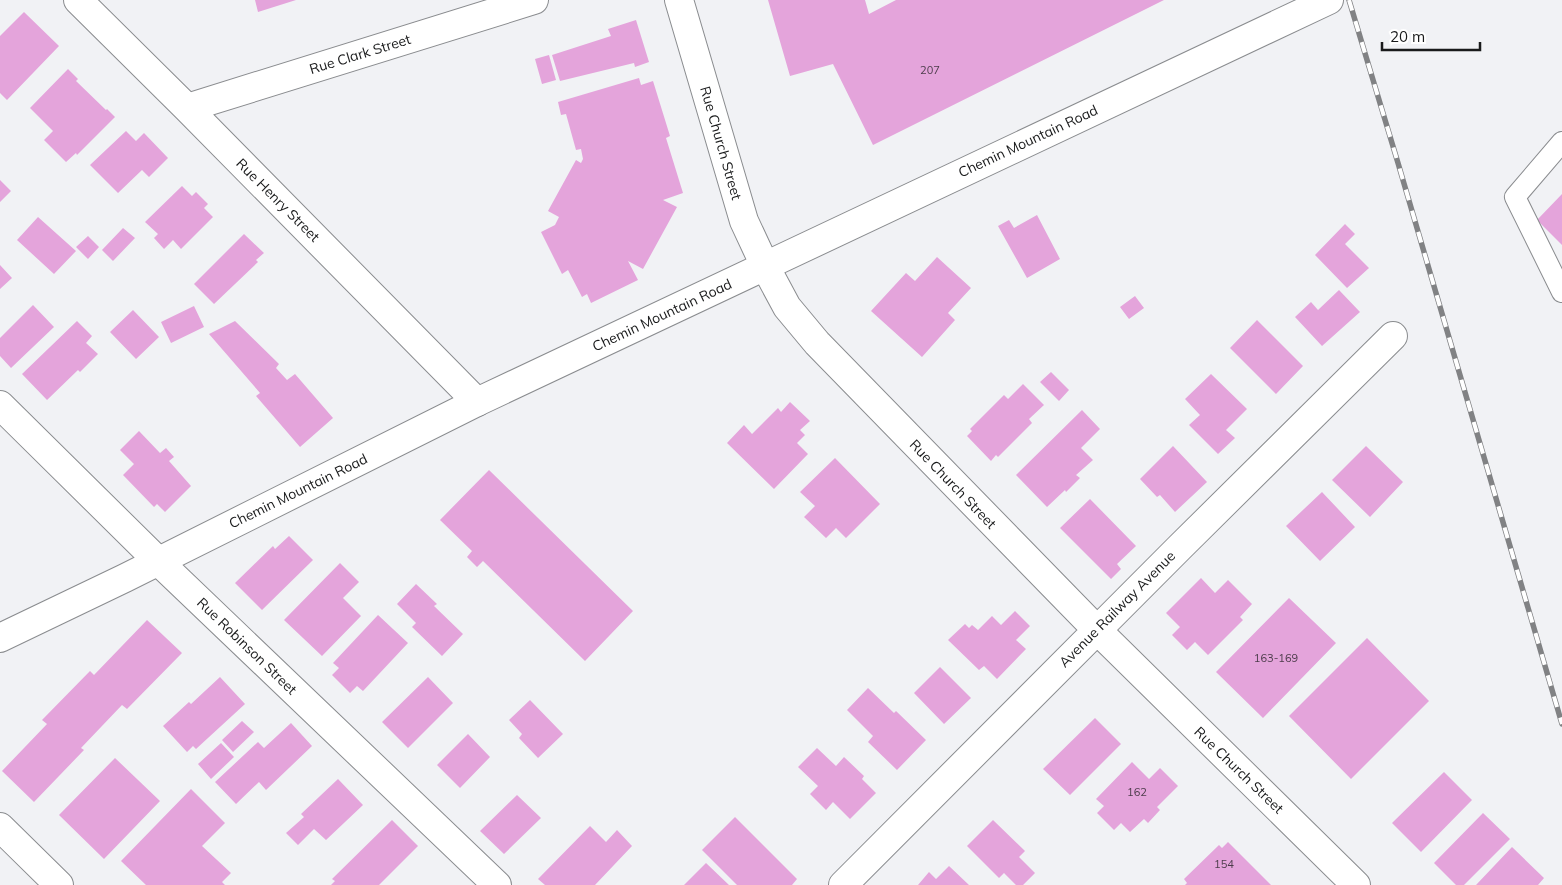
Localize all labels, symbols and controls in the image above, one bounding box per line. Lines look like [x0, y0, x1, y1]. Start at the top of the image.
scale bar [1382, 20, 1480, 52]
text: 20 m [1390, 27, 1425, 46]
street label: Rue Clark Street [307, 30, 413, 78]
house number: 207 [920, 63, 940, 77]
street label: Rue Church Street [696, 84, 746, 202]
street label: Chemin Mountain Road [955, 101, 1101, 181]
street label: Rue Henry Street [232, 154, 324, 246]
street label: Chemin Mountain Road [589, 275, 735, 355]
street label: Rue Church Street [906, 436, 1000, 533]
street label: Chemin Mountain Road [226, 450, 370, 532]
street label: Avenue Railway Avenue [1055, 547, 1179, 671]
street label: Rue Robinson Street [193, 594, 301, 698]
house number: 163-169 [1254, 651, 1298, 665]
street label: Rue Church Street [1191, 723, 1288, 817]
house number: 162 [1127, 785, 1147, 799]
house number: 154 [1214, 857, 1234, 871]

